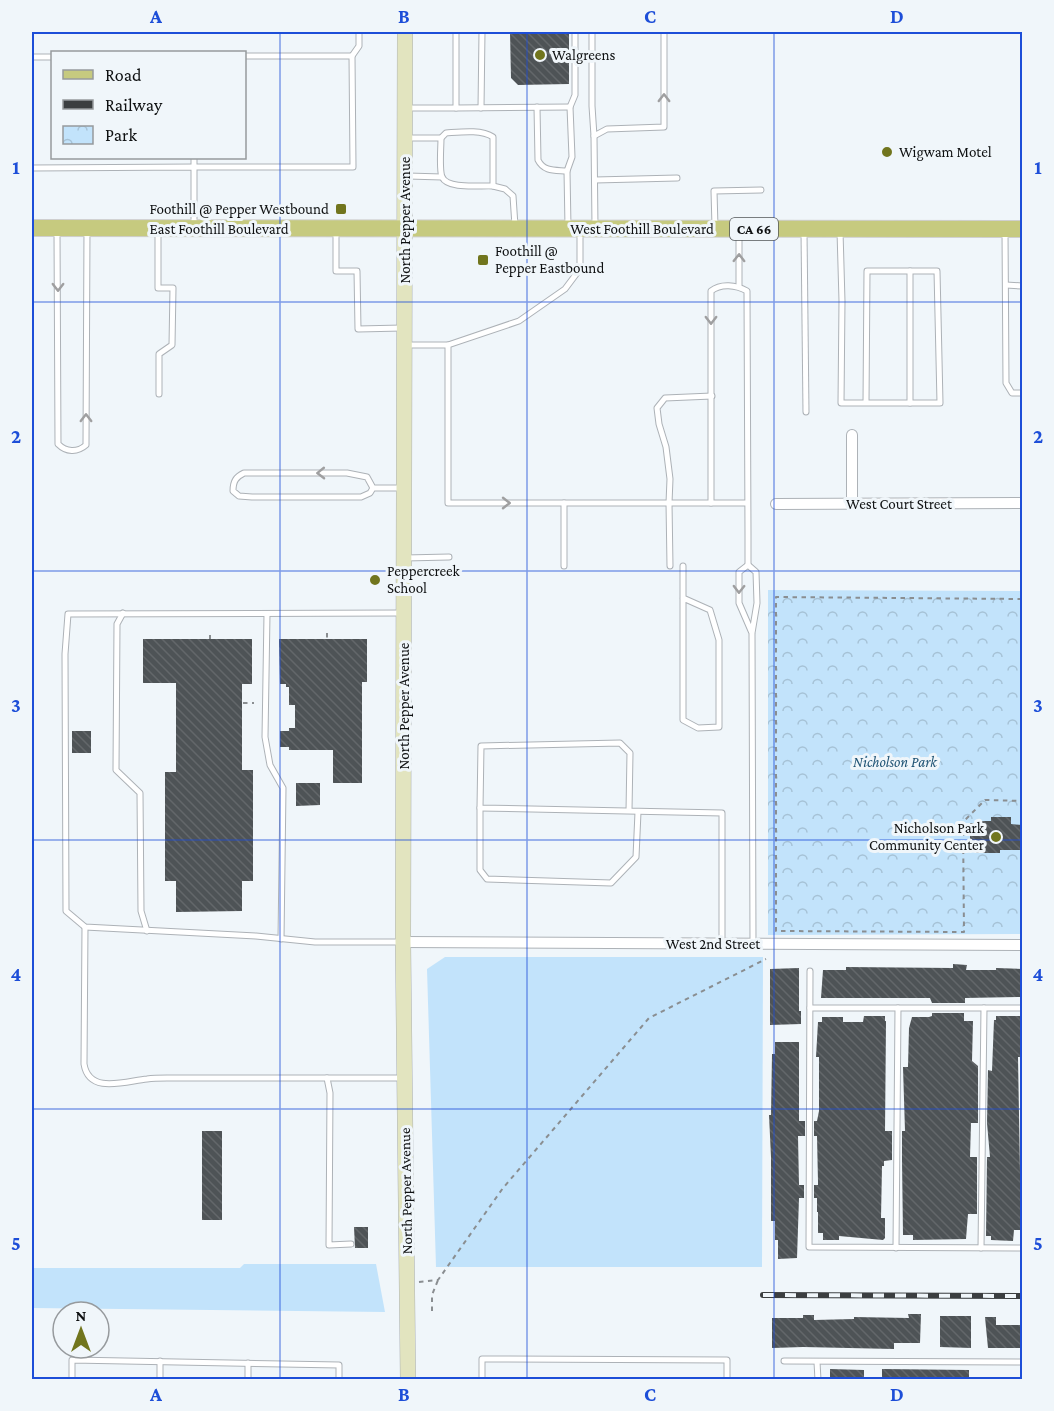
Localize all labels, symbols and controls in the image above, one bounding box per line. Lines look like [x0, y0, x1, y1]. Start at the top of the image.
text: A [149, 5, 163, 27]
text: B [398, 5, 410, 27]
text: C [644, 5, 656, 27]
text: D [890, 5, 904, 27]
place label: Walgreens [552, 47, 615, 64]
marker: Walgreens [533, 48, 547, 62]
legend [51, 51, 246, 159]
text: Road [105, 65, 142, 85]
one-way arrow [658, 94, 670, 103]
text: Railway [105, 95, 163, 115]
text: Park [105, 125, 137, 145]
place label: Wigwam Motel [899, 144, 992, 161]
marker: Wigwam Motel [880, 145, 894, 159]
text: 1 [12, 156, 20, 178]
street label: North Pepper Avenue [397, 156, 414, 283]
text: 1 [1034, 156, 1042, 178]
place label: Foothill @ Pepper Westbound [149, 201, 329, 218]
marker: Foothill @ Pepper Westbound [334, 202, 348, 216]
road number: CA 66 [730, 218, 778, 240]
street label: East Foothill Boulevard [149, 221, 289, 237]
street label: West Foothill Boulevard [570, 221, 714, 237]
place label: Foothill @ Pepper Eastbound [495, 243, 604, 277]
marker: Foothill @ Pepper Eastbound [476, 253, 490, 267]
one-way arrow [733, 253, 745, 262]
one-way arrow [51, 282, 64, 291]
one-way arrow [705, 316, 717, 325]
one-way arrow [80, 413, 92, 422]
text: 2 [11, 425, 21, 447]
text: 2 [1033, 425, 1043, 447]
one-way arrow [316, 467, 325, 479]
street label: West Court Street [846, 496, 953, 512]
one-way arrow [502, 497, 511, 509]
place label: Peppercreek School [387, 563, 461, 596]
marker: Peppercreek School [368, 573, 382, 587]
one-way arrow [733, 584, 745, 593]
street label: North Pepper Avenue [396, 642, 413, 769]
text: 3 [11, 694, 21, 716]
text: 3 [1033, 694, 1043, 716]
park label: Nicholson Park [853, 754, 938, 770]
place label: Nicholson Park Community Center [869, 820, 985, 854]
marker: Nicholson Park Community Center [989, 830, 1003, 844]
street label: West 2nd Street [666, 936, 761, 952]
text: 4 [11, 963, 22, 985]
text: 4 [1033, 963, 1044, 985]
street label: North Pepper Avenue [397, 1127, 416, 1255]
text: 5 [11, 1232, 21, 1254]
text: 5 [1033, 1232, 1043, 1254]
north arrow [51, 1300, 111, 1360]
text: N [76, 1307, 87, 1324]
text: A [149, 1383, 163, 1405]
text: B [398, 1383, 410, 1405]
text: C [644, 1383, 656, 1405]
text: D [890, 1383, 904, 1405]

